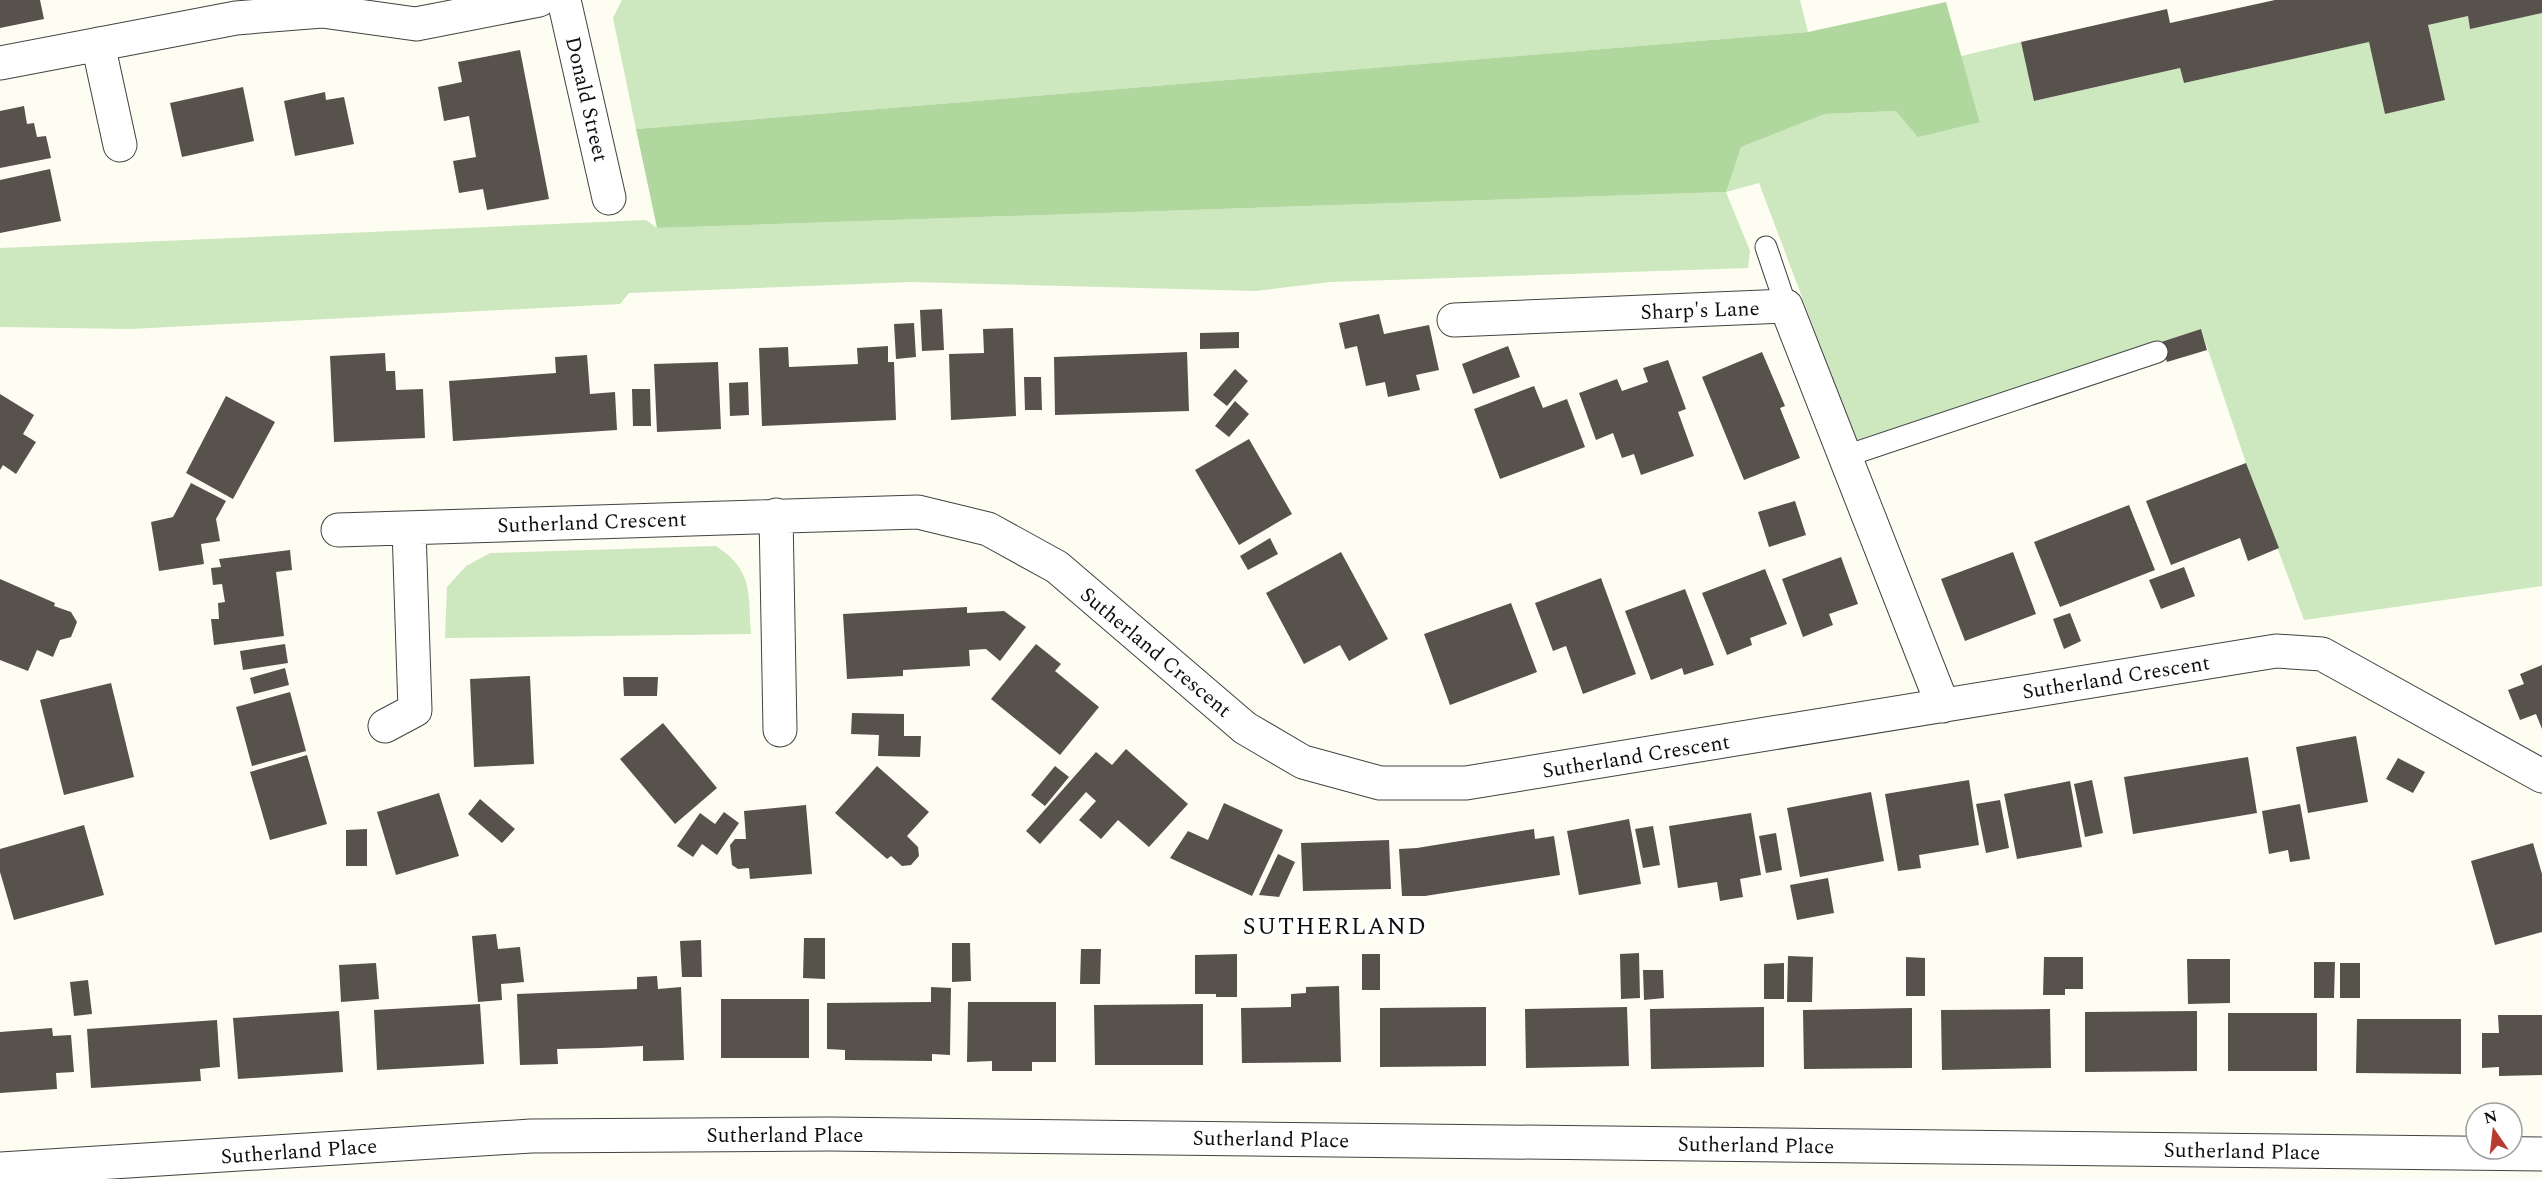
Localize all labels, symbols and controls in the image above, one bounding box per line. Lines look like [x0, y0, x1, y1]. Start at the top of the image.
street label: Donald Street [556, 33, 616, 165]
street label: Sharp's Lane [1640, 293, 1760, 329]
street label: Sutherland Crescent [497, 504, 687, 542]
street label: Sutherland Crescent [1073, 580, 1238, 726]
street label: Sutherland Crescent [2020, 647, 2212, 709]
street label: Sutherland Crescent [1540, 726, 1732, 788]
district label: SUTHERLAND [1243, 909, 1427, 945]
north arrow [2464, 1101, 2524, 1161]
text: N [2481, 1104, 2500, 1131]
street label: Sutherland Place [707, 1120, 863, 1152]
street label: Sutherland Place [1192, 1123, 1350, 1157]
street label: Sutherland Place [1677, 1129, 1835, 1163]
street label: Sutherland Place [220, 1131, 378, 1173]
street label: Sutherland Place [2163, 1135, 2321, 1169]

